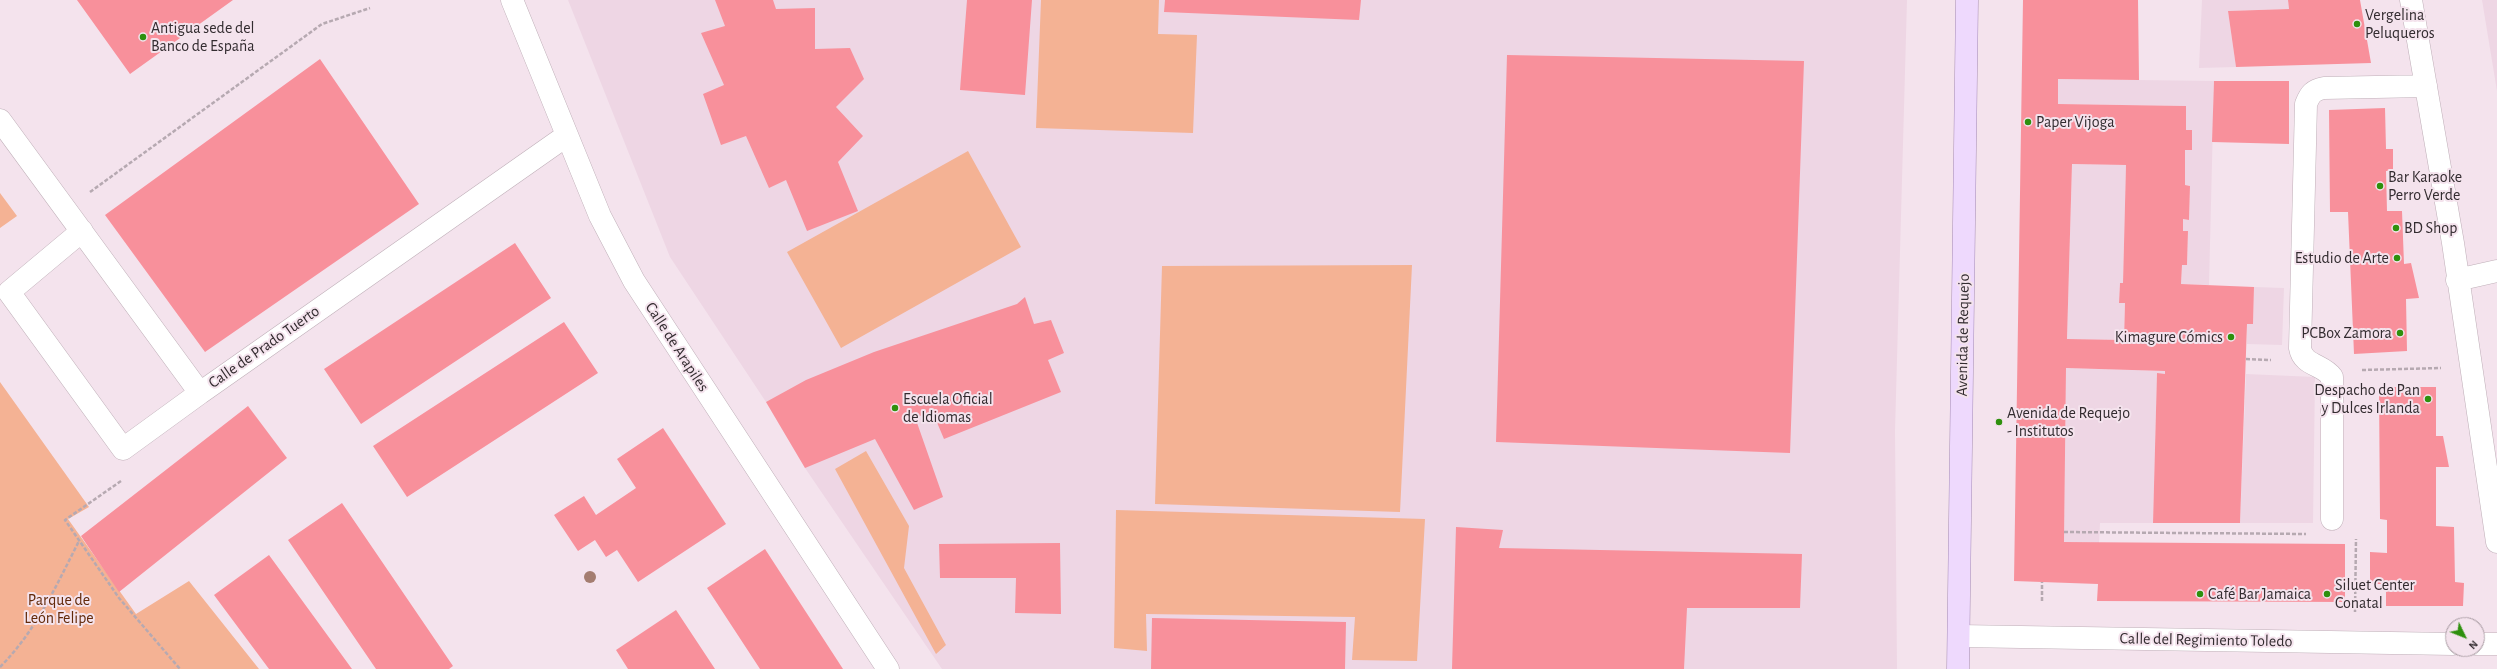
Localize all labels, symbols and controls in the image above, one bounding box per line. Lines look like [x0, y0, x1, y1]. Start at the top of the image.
place label: Vergelina Peluqueros [2365, 5, 2435, 43]
place label: Antigua sede del Banco de España [151, 18, 255, 56]
marker: Vergelina Peluqueros [2352, 19, 2362, 29]
marker: Antigua sede del Banco de España [138, 32, 148, 42]
place label: Paper Vijoga [2036, 112, 2115, 132]
marker: Paper Vijoga [2023, 117, 2033, 127]
place label: Bar Karaoke Perro Verde [2388, 167, 2462, 205]
marker: Bar Karaoke Perro Verde [2375, 181, 2385, 191]
place label: BD Shop [2404, 218, 2457, 238]
marker: BD Shop [2391, 223, 2401, 233]
place label: Estudio de Arte [2295, 248, 2389, 268]
marker: Estudio de Arte [2392, 253, 2402, 263]
street label: Avenida de Requejo [1952, 273, 1974, 397]
street label: Calle de Arapiles [641, 299, 713, 395]
street label: Calle de Prado Tuerto [205, 301, 323, 393]
place label: PCBox Zamora [2301, 323, 2392, 343]
place label: Kimagure Cómics [2115, 327, 2223, 347]
marker: PCBox Zamora [2395, 328, 2405, 338]
marker: Kimagure Cómics [2226, 332, 2236, 342]
place label: Despacho de Pan y Dulces Irlanda [2314, 380, 2420, 418]
place label: Escuela Oficial de Idiomas [903, 389, 993, 427]
marker: Despacho de Pan y Dulces Irlanda [2423, 394, 2433, 404]
marker: Escuela Oficial de Idiomas [890, 403, 900, 413]
place label: Avenida de Requejo - Institutos [2007, 403, 2130, 441]
marker: Avenida de Requejo - Institutos [1994, 417, 2004, 427]
place label: Siluet Center Conatal [2335, 575, 2415, 613]
place label: Café Bar Jamaica [2208, 584, 2311, 604]
marker: Café Bar Jamaica [2195, 589, 2205, 599]
marker: Siluet Center Conatal [2322, 589, 2332, 599]
park label: Parque de León Felipe [24, 590, 94, 628]
north arrow [2445, 617, 2485, 657]
street label: Calle del Regimiento Toledo [2119, 629, 2293, 651]
text: N [2467, 638, 2480, 651]

